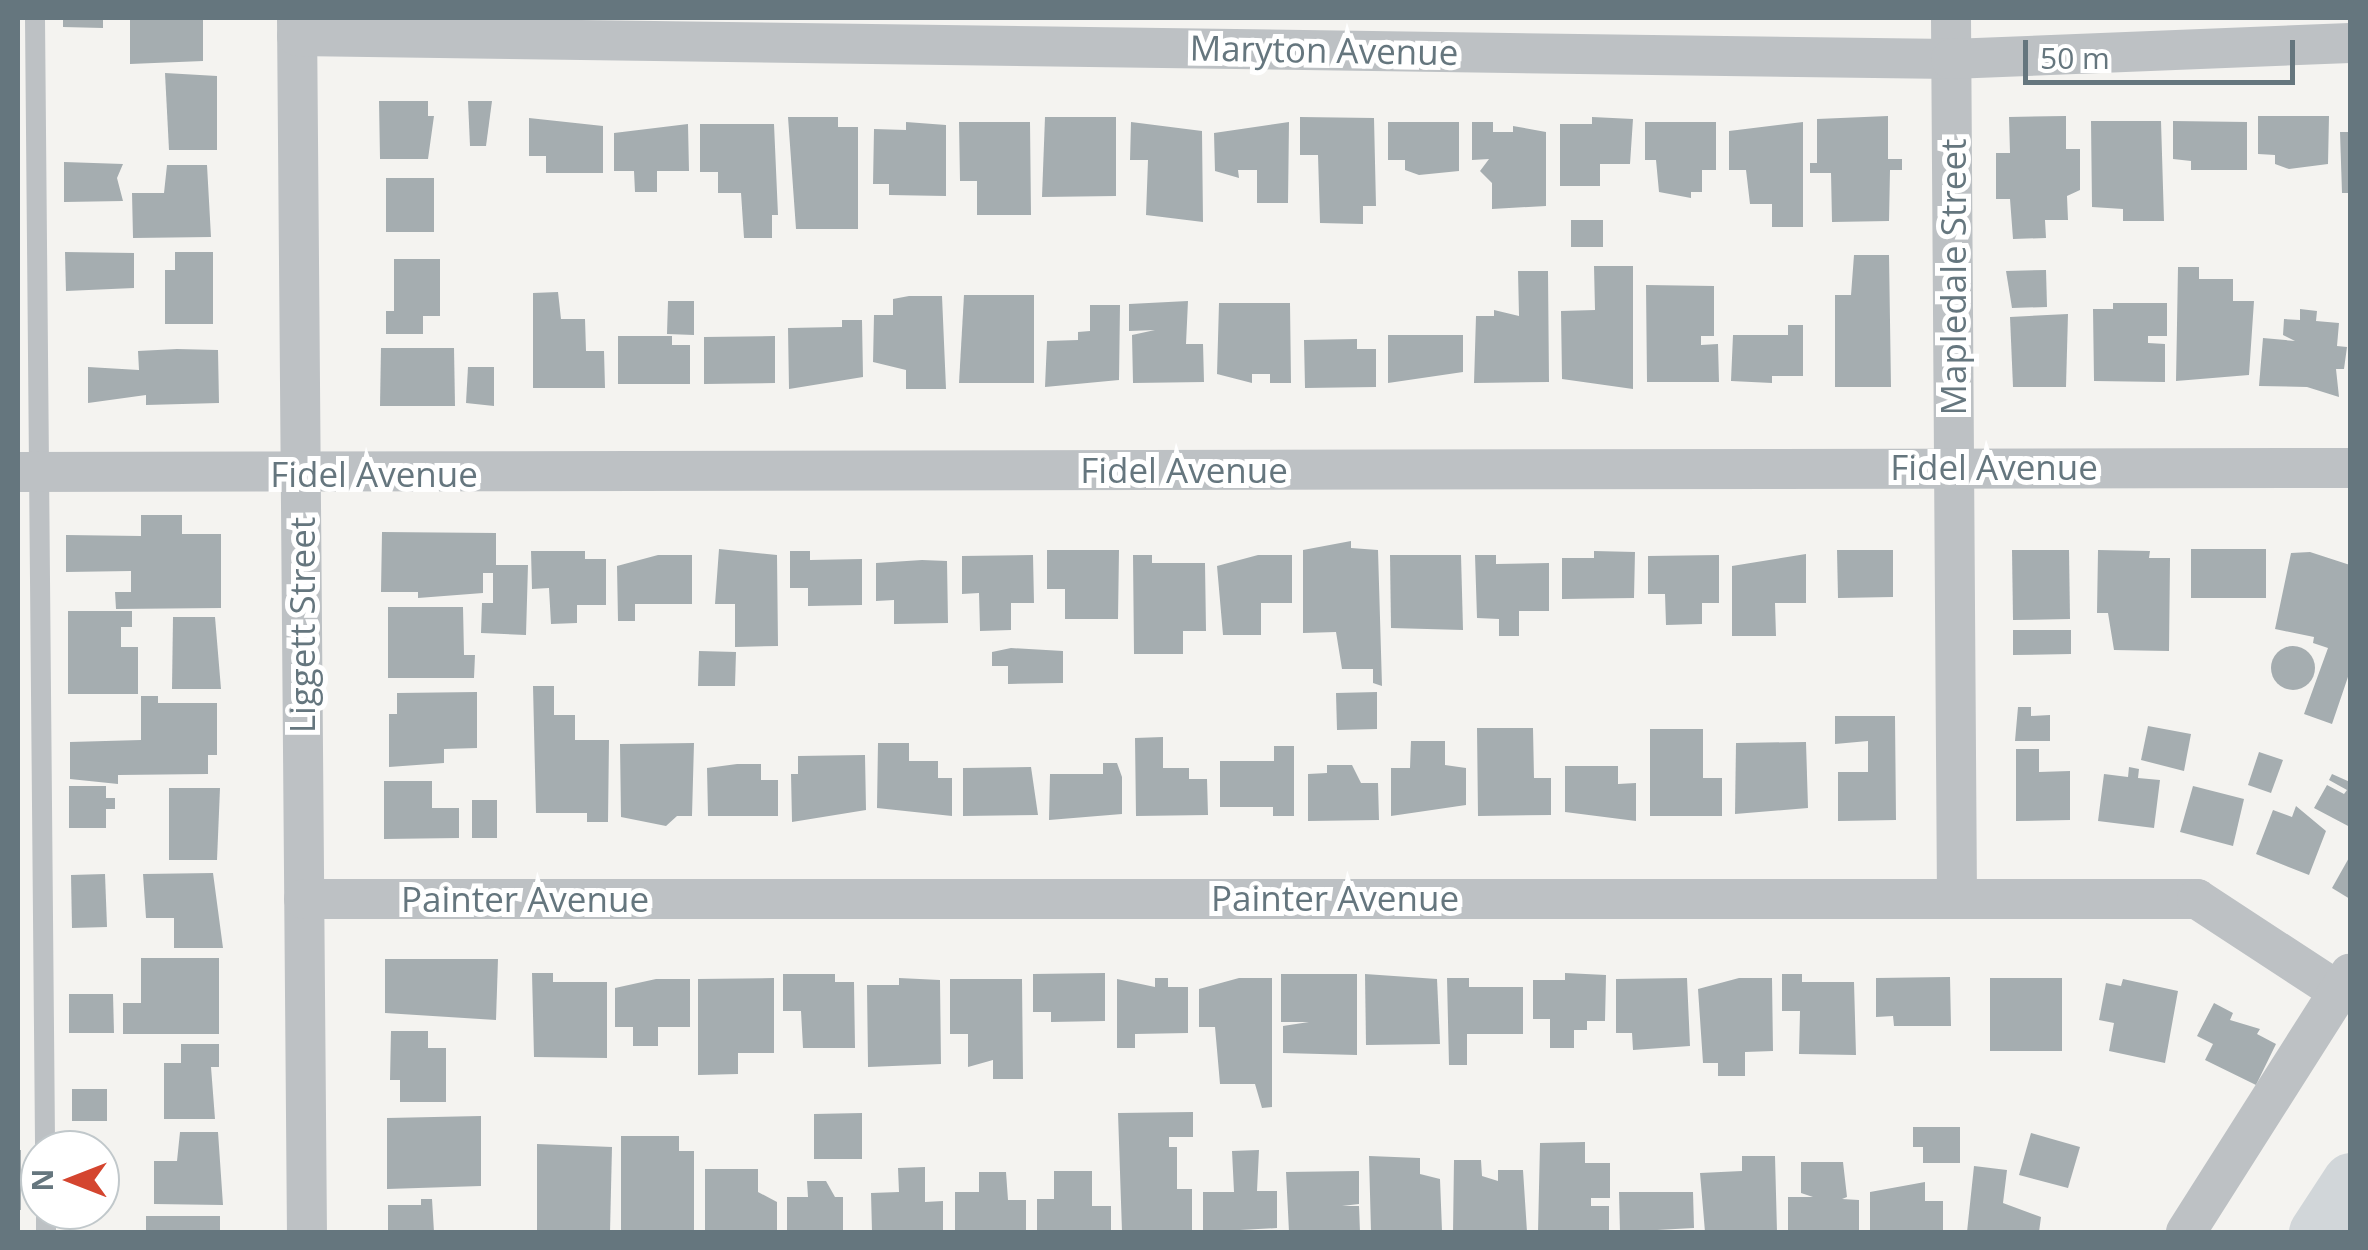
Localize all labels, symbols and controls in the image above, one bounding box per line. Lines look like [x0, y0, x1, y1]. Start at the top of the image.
scale bar [2028, 20, 2300, 82]
street label: Maryton Avenue [1189, 27, 1459, 73]
text: 50 m [2040, 37, 2110, 78]
street label: Mapledale Street [1932, 138, 1974, 416]
street label: Fidel Avenue [1890, 446, 2098, 488]
street label: Fidel Avenue [1080, 449, 1288, 491]
street label: Fidel Avenue [270, 453, 478, 495]
street label: Liggett Street [281, 517, 323, 733]
street label: Painter Avenue [1211, 877, 1459, 919]
street label: Painter Avenue [401, 878, 649, 920]
north arrow [20, 1130, 120, 1230]
text: N [23, 1169, 61, 1191]

